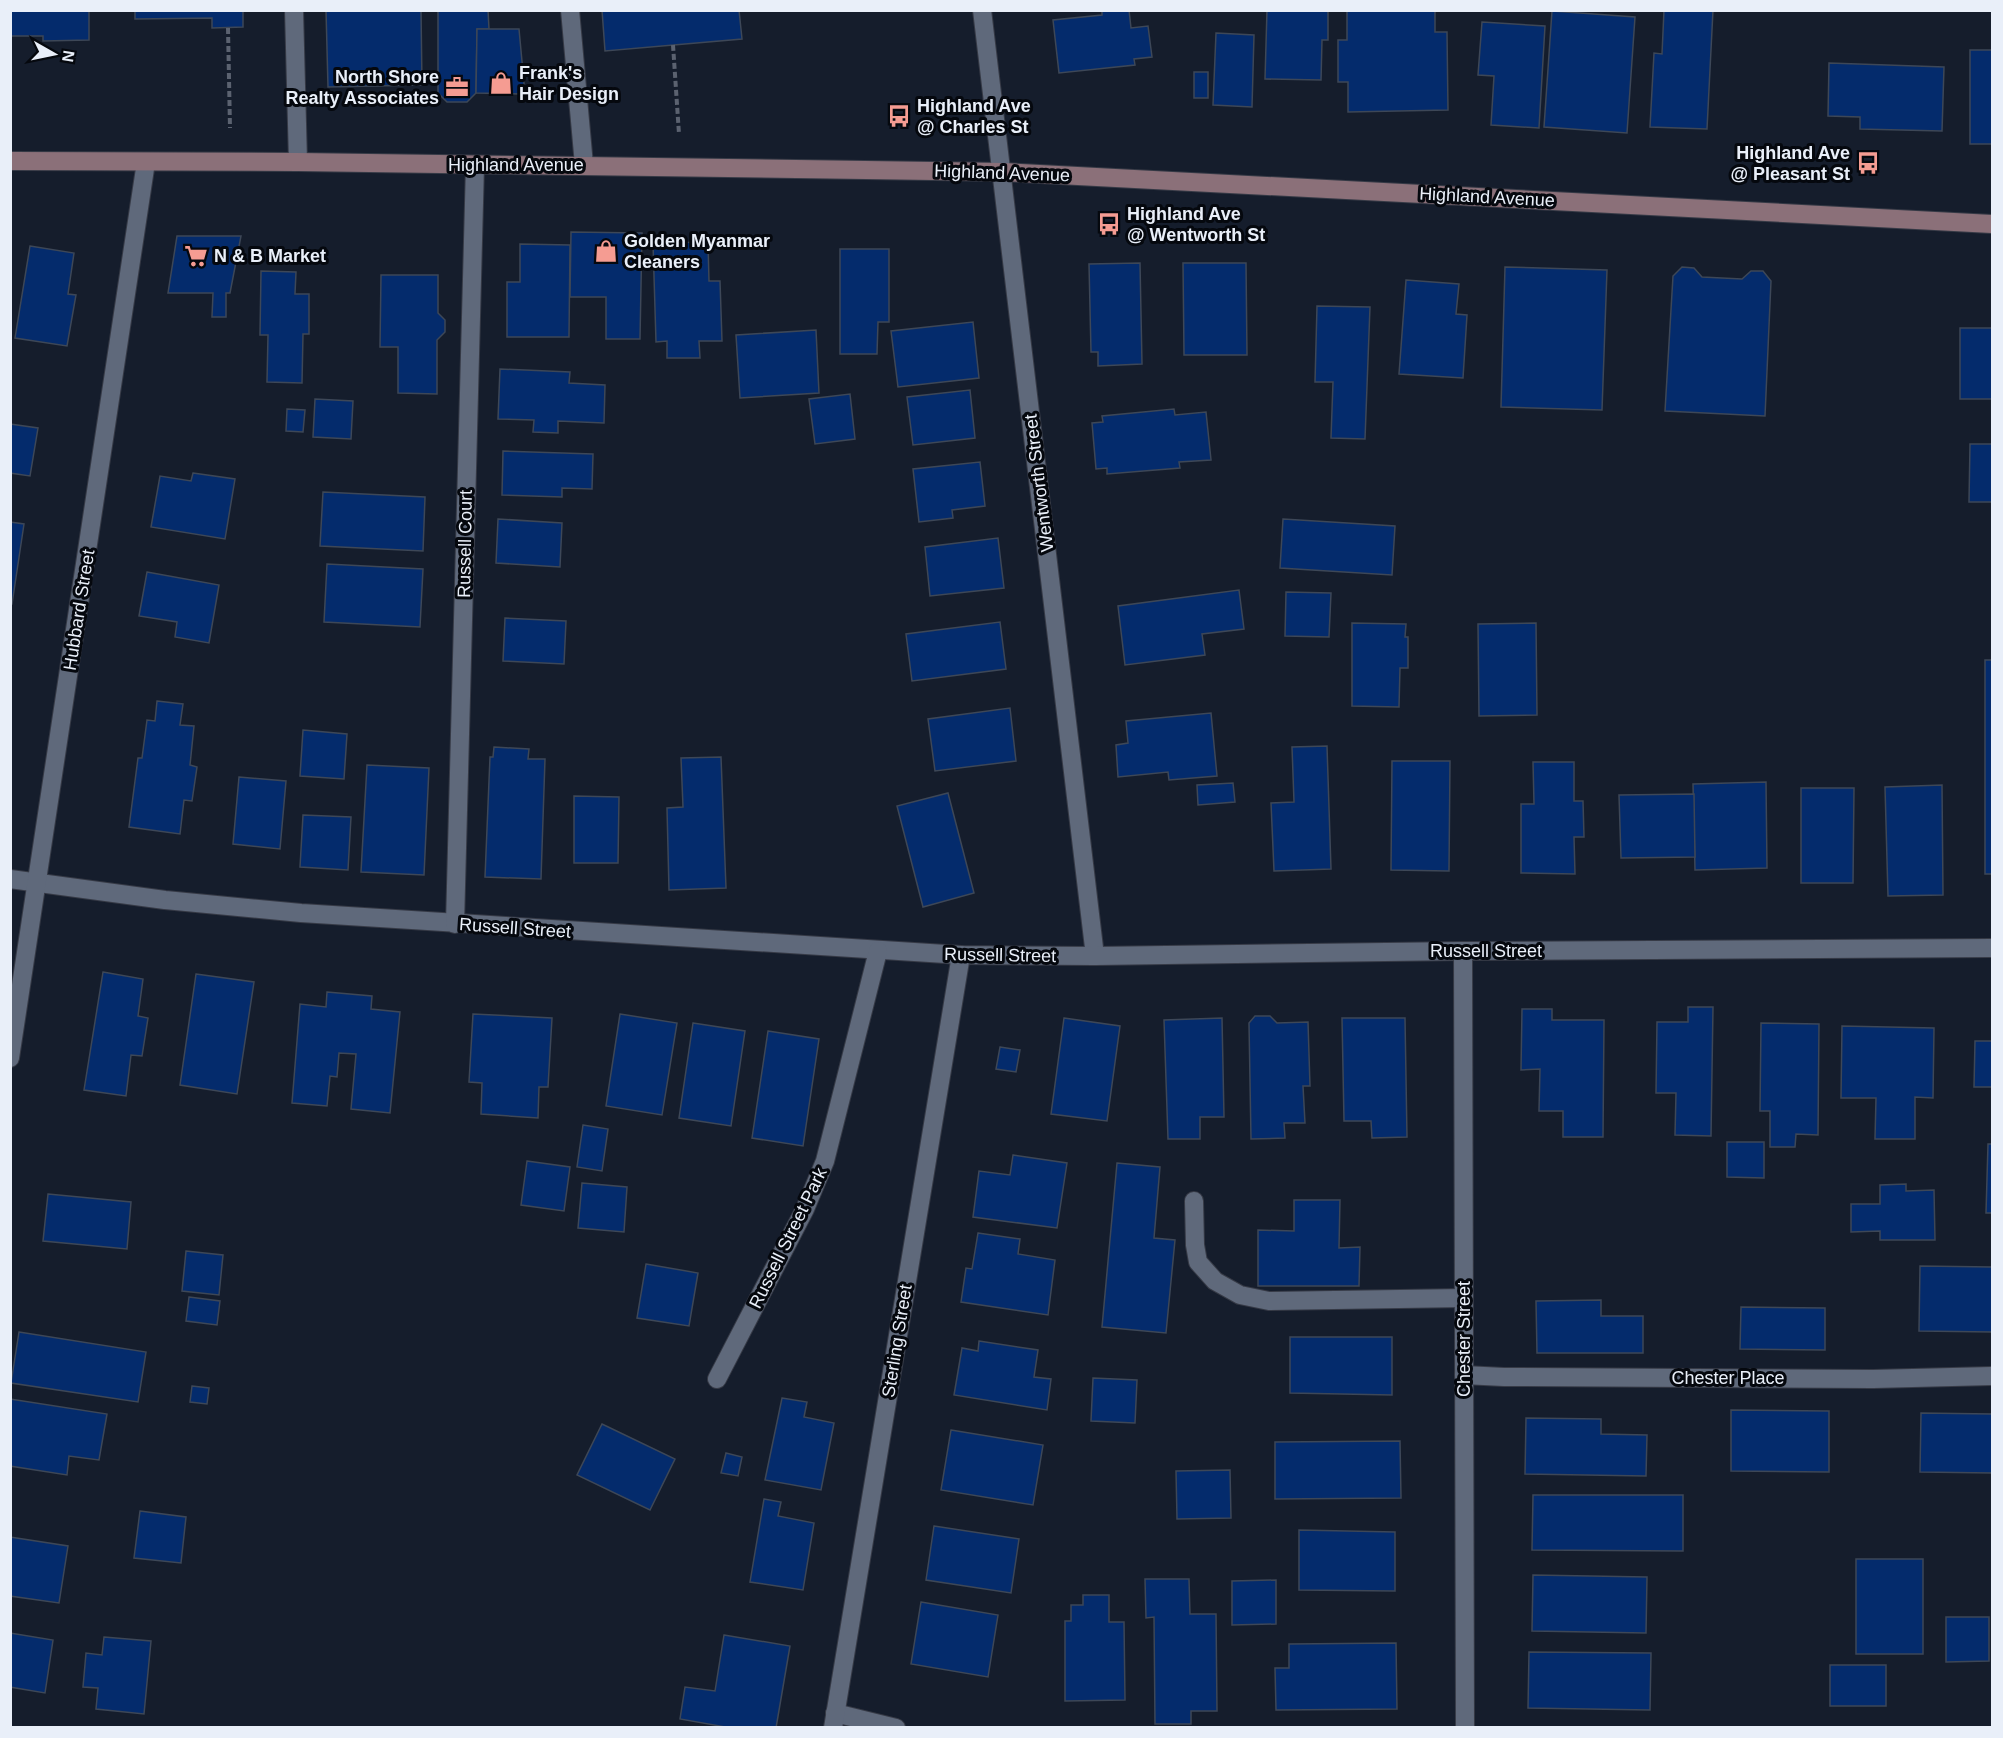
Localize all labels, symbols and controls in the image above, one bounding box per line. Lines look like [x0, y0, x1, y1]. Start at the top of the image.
north arrow [24, 24, 84, 84]
text: N [59, 49, 78, 63]
place label: Frank's Hair Design [519, 63, 619, 104]
place label: North Shore Realty Associates [286, 67, 439, 108]
shop icon: Frank's Hair Design [488, 70, 514, 96]
office icon: North Shore Realty Associates [444, 74, 470, 100]
place label: Highland Ave @ Charles St [917, 96, 1031, 137]
bus stop icon: Highland Ave @ Charles St [886, 103, 912, 129]
place label: Highland Ave @ Pleasant St [1730, 143, 1850, 184]
bus stop icon: Highland Ave @ Pleasant St [1855, 150, 1881, 176]
street label: Highland Avenue [448, 155, 584, 175]
street label: Highland Avenue [934, 161, 1070, 185]
street label: Highland Avenue [1419, 183, 1555, 211]
place label: Highland Ave @ Wentworth St [1127, 204, 1265, 245]
bus stop icon: Highland Ave @ Wentworth St [1096, 211, 1122, 237]
place label: Golden Myanmar Cleaners [624, 231, 770, 272]
shop icon: Golden Myanmar Cleaners [593, 238, 619, 264]
supermarket icon: N & B Market [183, 243, 209, 269]
place label: N & B Market [214, 246, 326, 266]
street label: Wentworth Street [1021, 413, 1057, 553]
street label: Russell Court [454, 490, 476, 598]
street label: Hubbard Street [60, 548, 98, 672]
street label: Russell Street [458, 914, 572, 942]
street label: Russell Street [1430, 941, 1542, 961]
street label: Russell Street [944, 944, 1056, 966]
street label: Russell Street Park [745, 1163, 831, 1312]
street label: Chester Street [1454, 1281, 1474, 1397]
street label: Sterling Street [878, 1283, 916, 1399]
street label: Chester Place [1671, 1368, 1785, 1388]

